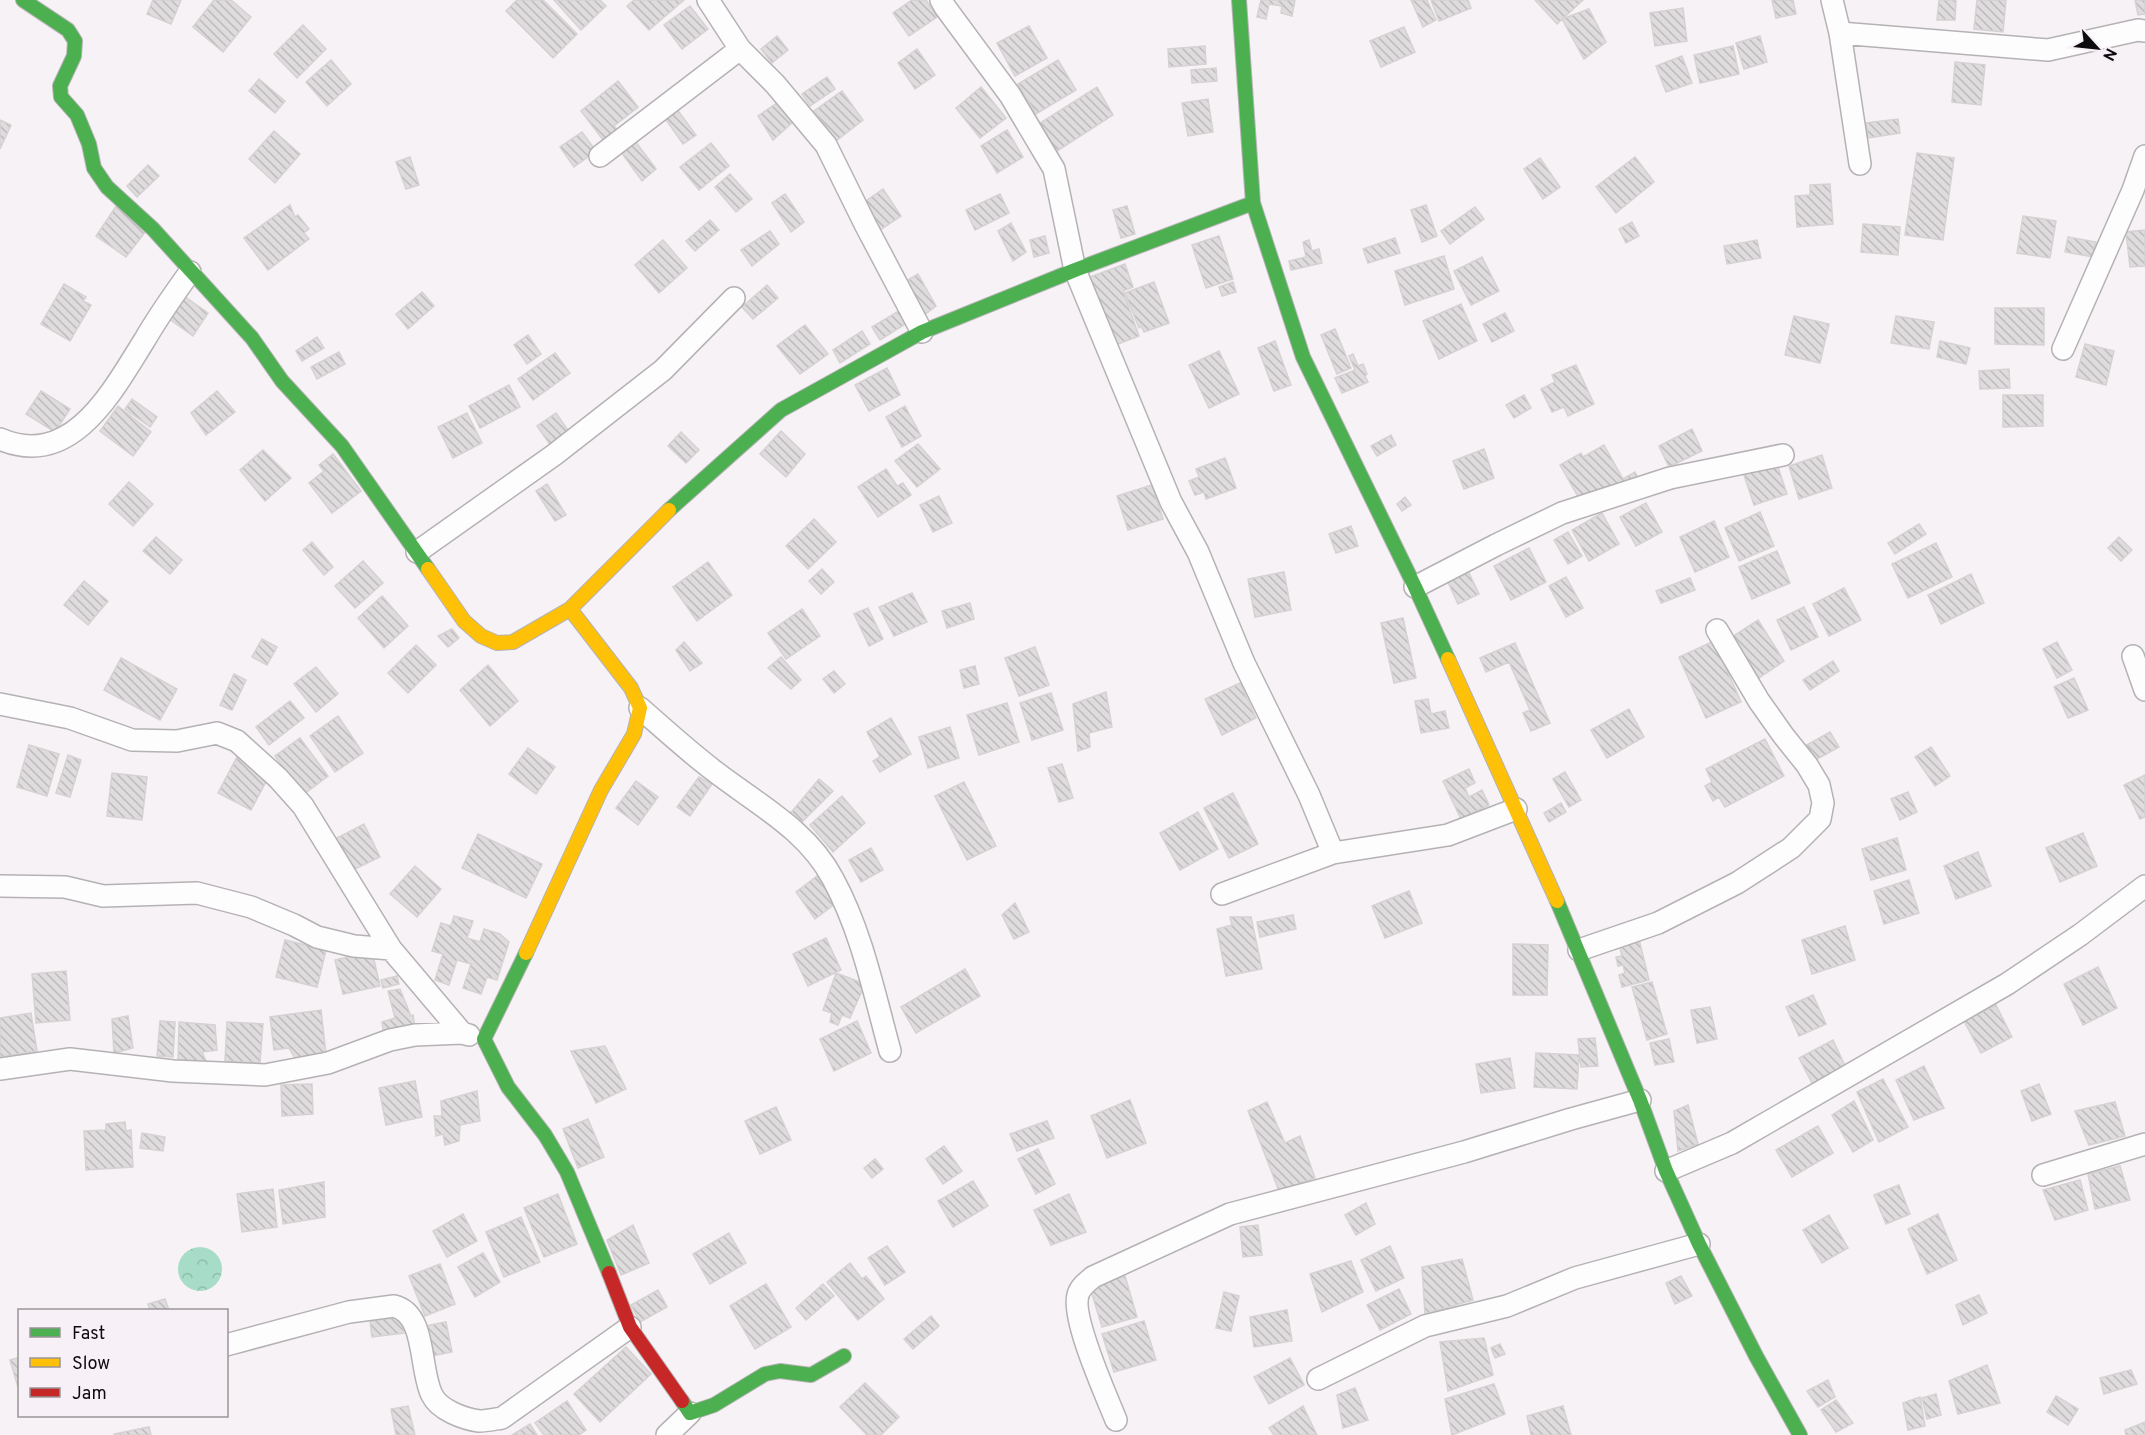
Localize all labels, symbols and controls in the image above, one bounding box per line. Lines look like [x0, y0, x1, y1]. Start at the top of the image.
north arrow [2067, 18, 2127, 78]
text: N [2097, 44, 2120, 64]
legend [18, 1309, 228, 1417]
text: Fast [72, 1323, 105, 1346]
text: Slow [72, 1353, 110, 1376]
text: Jam [72, 1383, 107, 1406]

